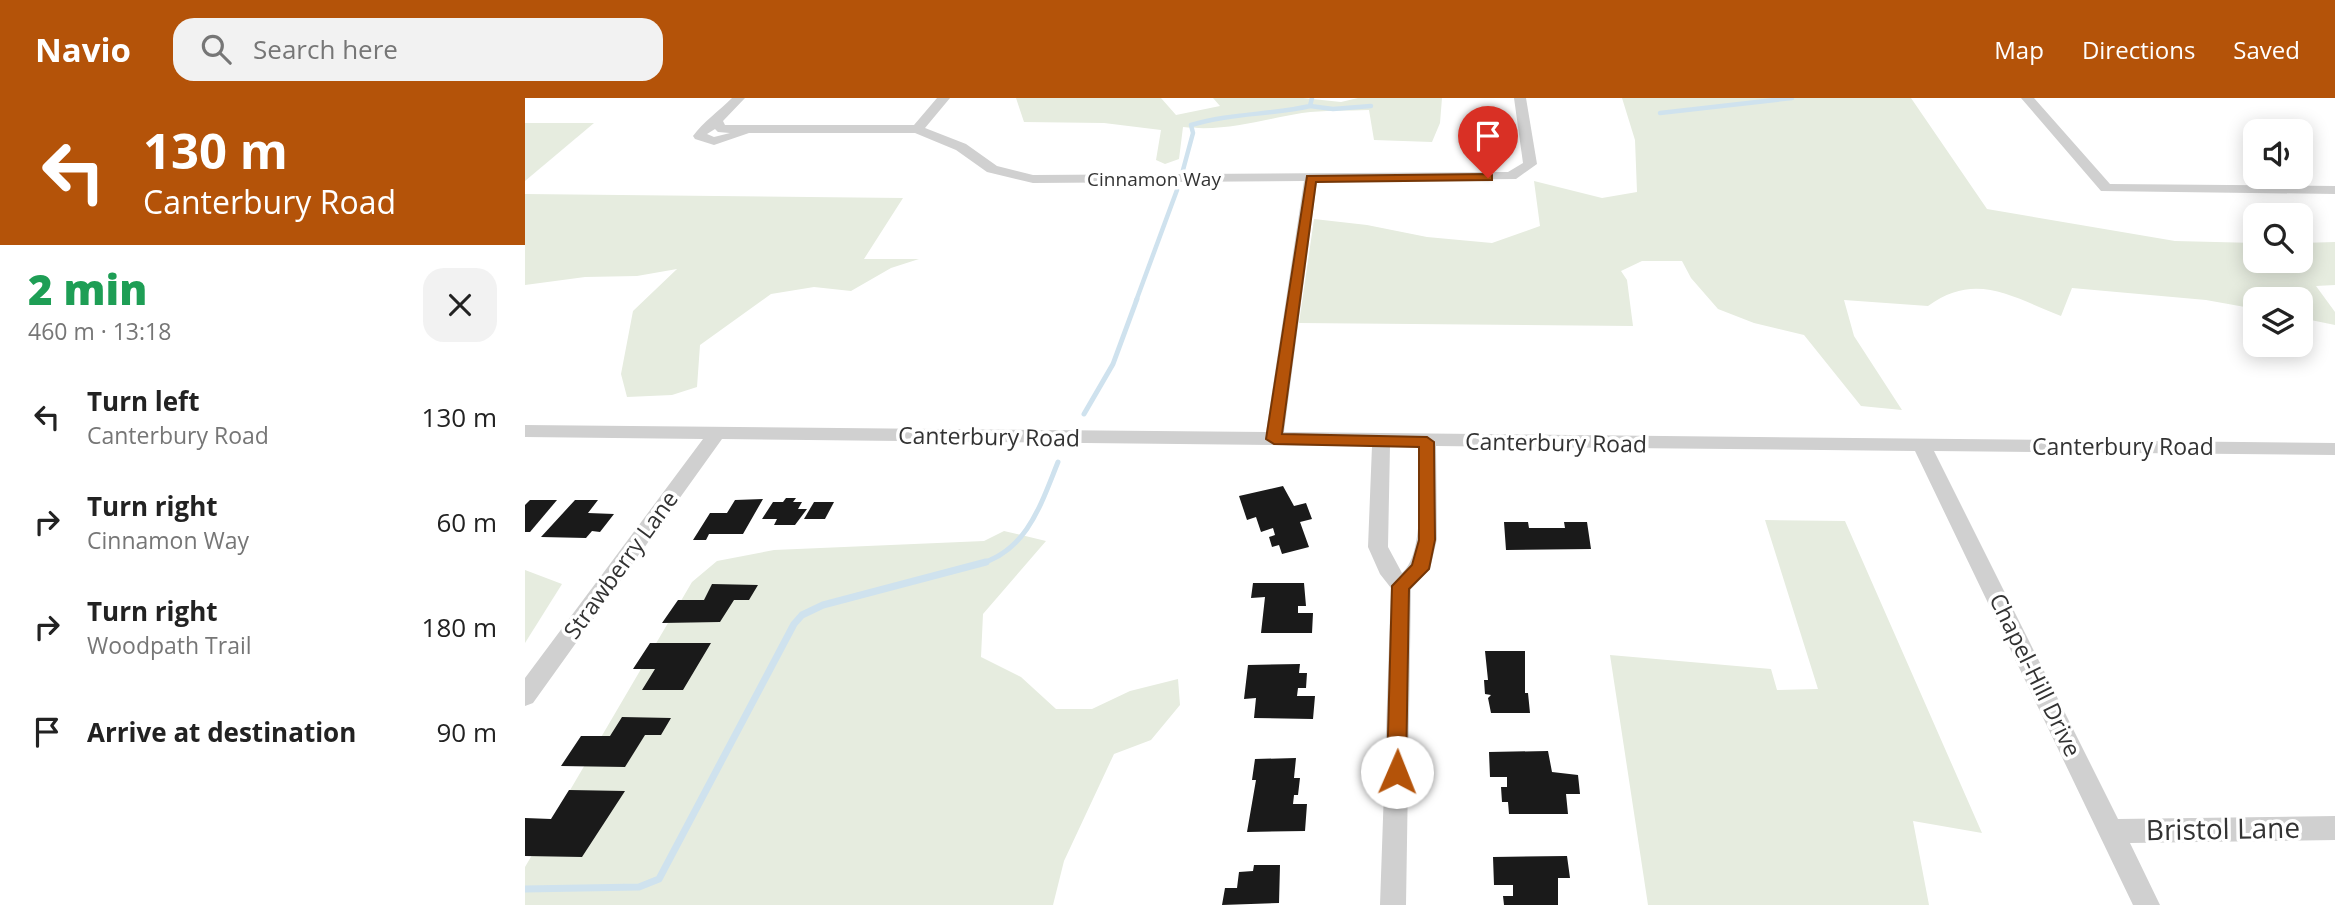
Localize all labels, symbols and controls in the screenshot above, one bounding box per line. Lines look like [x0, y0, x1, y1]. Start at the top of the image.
search box [173, 18, 663, 81]
text: Navio [35, 27, 131, 72]
icon: search [197, 30, 235, 68]
text: Search here [253, 31, 398, 67]
text: Map [1994, 33, 2044, 66]
text: Directions [2082, 33, 2195, 66]
text: Saved [2233, 33, 2300, 66]
pin [1458, 106, 1518, 178]
text: 130 m [143, 117, 288, 183]
icon: arrive [1469, 117, 1507, 155]
map controls [2243, 119, 2313, 357]
button: sound [2243, 119, 2313, 189]
icon: left [28, 126, 119, 217]
street label: Cinnamon Way [1087, 166, 1221, 192]
text: Canterbury Road [143, 180, 396, 223]
button: search [2243, 203, 2313, 273]
text: 2 min [28, 260, 147, 317]
button: close [423, 268, 497, 342]
button: layers [2243, 287, 2313, 357]
text: 460 m · 13:18 [28, 315, 171, 347]
text: Turn left [87, 383, 199, 419]
icon: left [28, 398, 66, 436]
text: 130 m [422, 399, 497, 435]
street label: Canterbury Road [898, 418, 1080, 454]
text: Canterbury Road [87, 419, 269, 451]
street label: Canterbury Road [1465, 424, 1647, 460]
street label: Canterbury Road [2032, 430, 2214, 462]
street label: Strawberry Lane [556, 484, 685, 645]
text: Turn right [87, 488, 218, 524]
icon: right [28, 503, 66, 541]
text: 60 m [436, 504, 497, 540]
text: Cinnamon Way [87, 524, 249, 556]
street label: Chapel-Hill Drive [1982, 587, 2089, 762]
text: Turn right [87, 593, 218, 629]
icon: right [28, 608, 66, 646]
text: 180 m [422, 609, 497, 645]
text: Woodpath Trail [87, 629, 252, 661]
icon: arrive [28, 713, 66, 751]
text: Arrive at destination [87, 714, 356, 750]
text: 90 m [436, 714, 497, 750]
position arrow [1360, 735, 1434, 809]
street label: Bristol Lane [2146, 808, 2300, 848]

